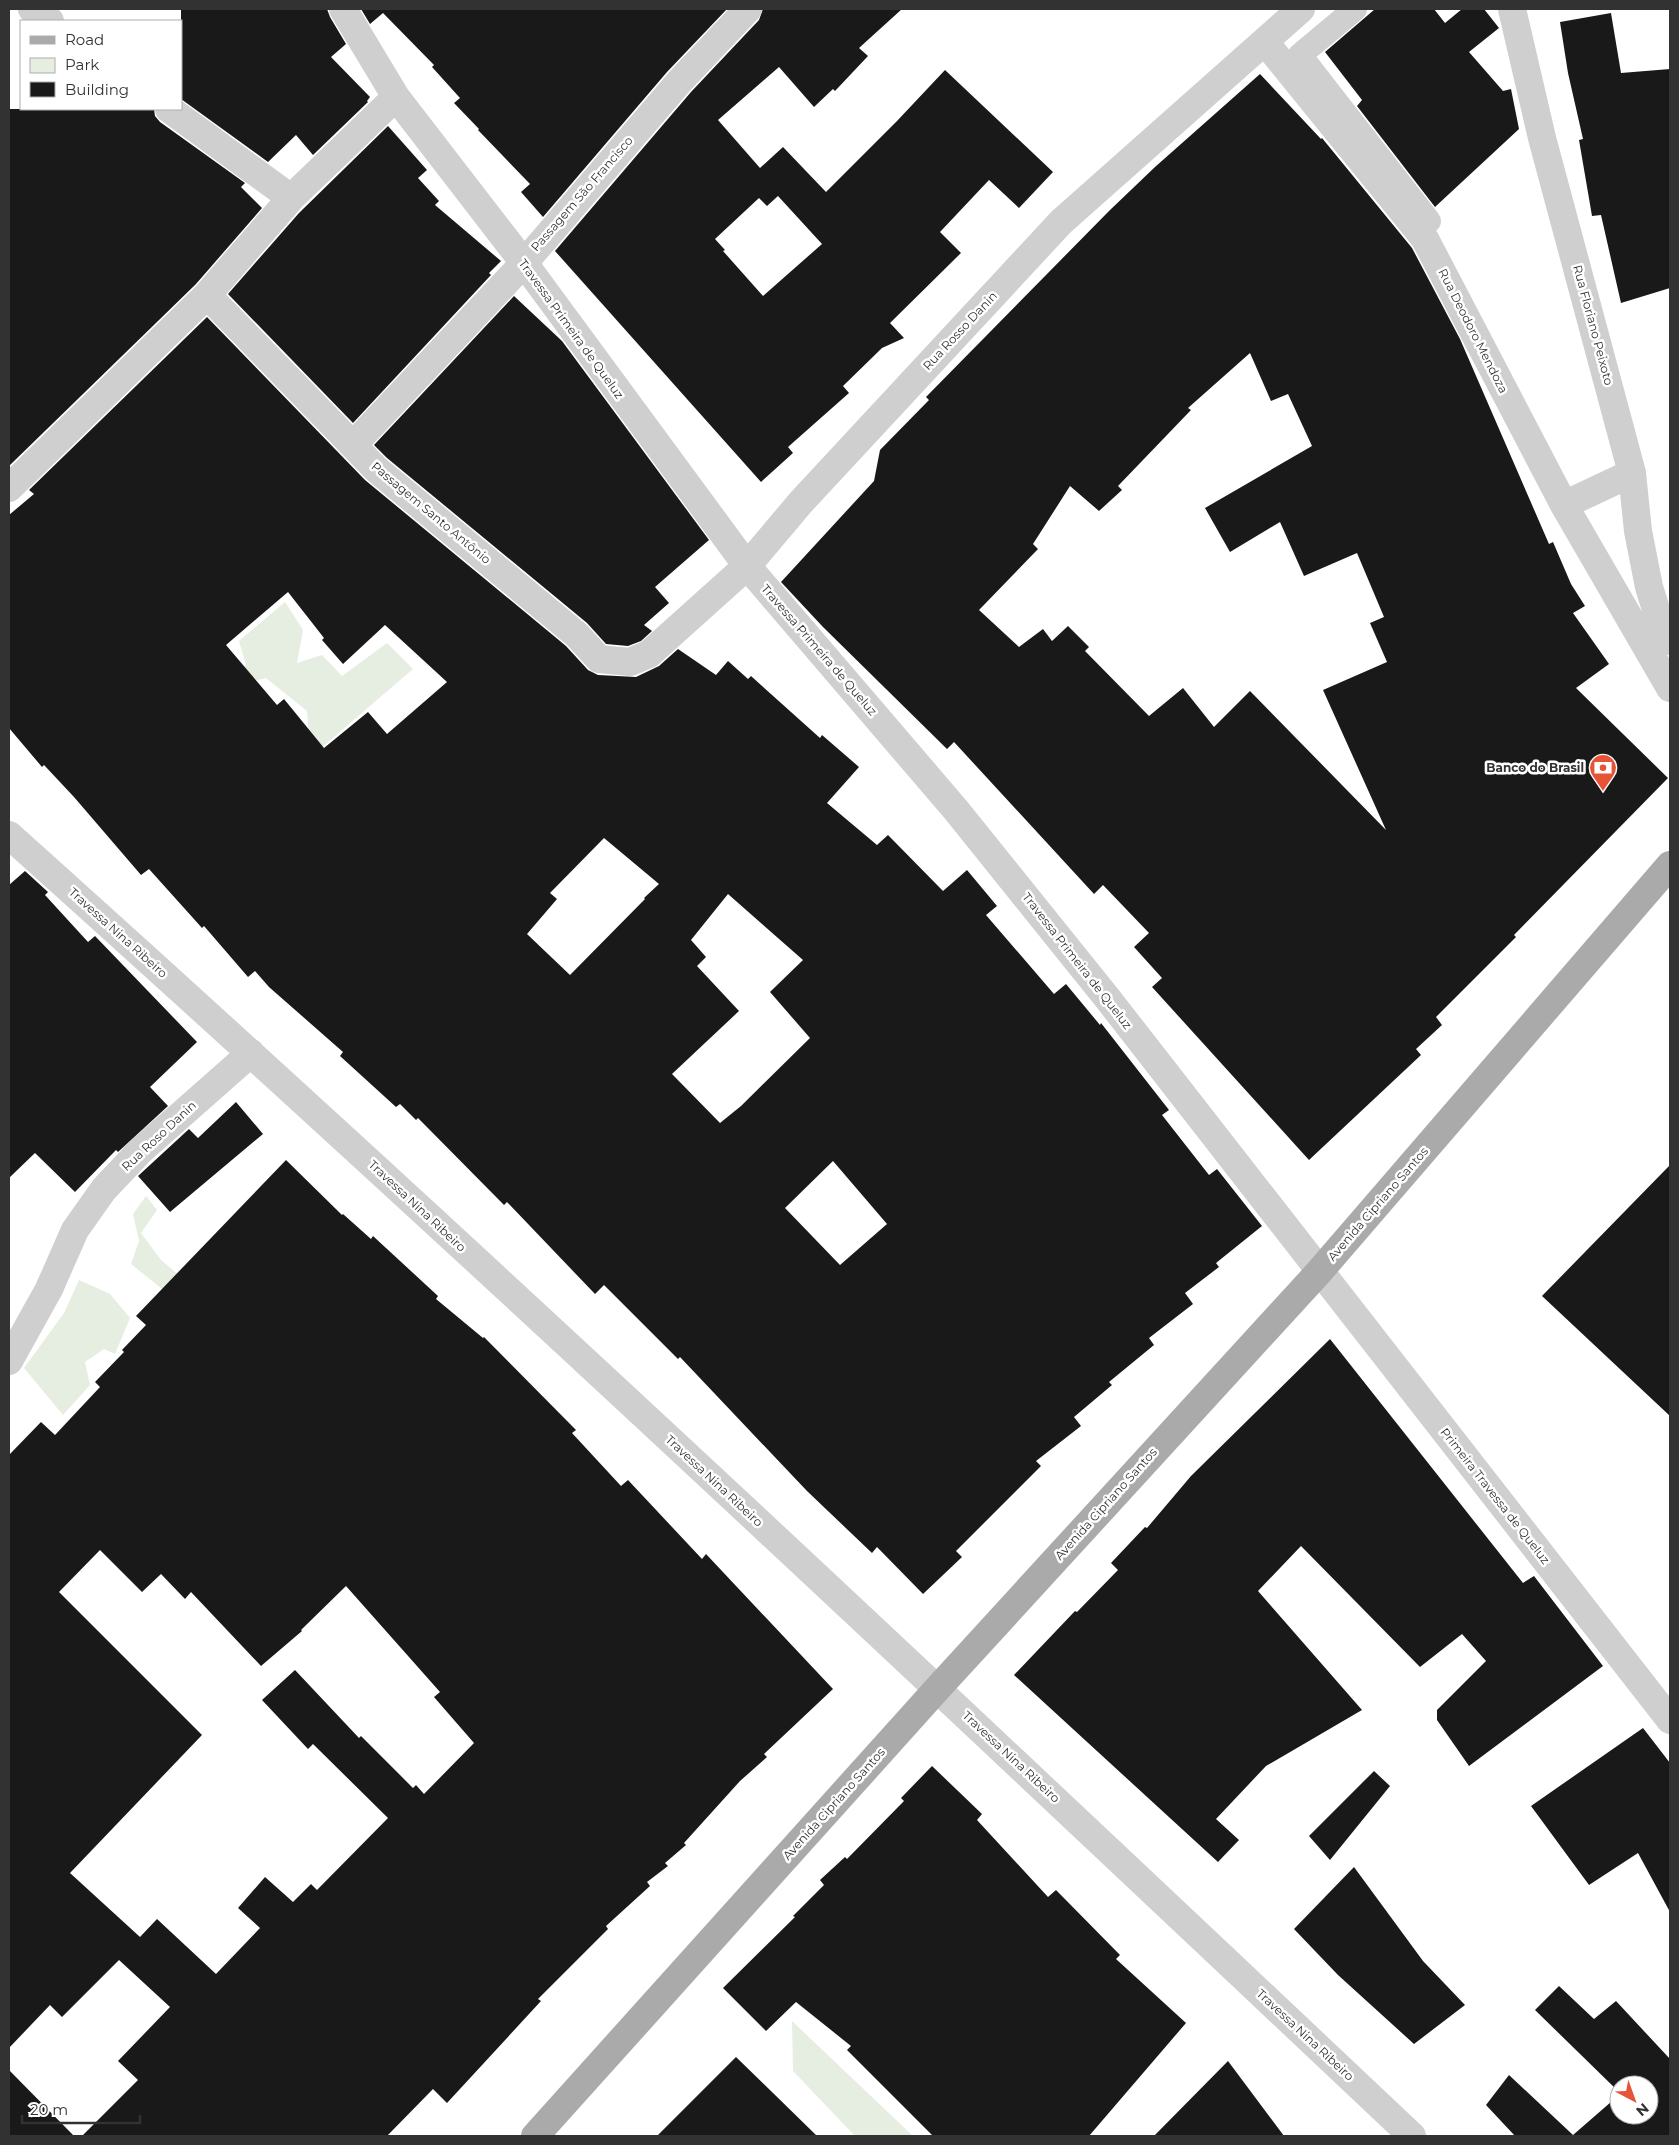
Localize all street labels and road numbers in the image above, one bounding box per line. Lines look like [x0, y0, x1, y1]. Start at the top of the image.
street label: Passagem São Francisco [528, 133, 636, 254]
street label: Travessa Primeira de Queluz [516, 256, 627, 401]
street label: Rua Floriano Peixoto [1570, 263, 1617, 387]
street label: Rua Deodoro Mendoza [1435, 266, 1512, 396]
street label: Rua Rosso Danin [919, 288, 1000, 373]
street label: Passagem Santo Antônio [369, 458, 494, 567]
street label: Travessa Primeira de Queluz [758, 581, 880, 718]
street label: Travessa Nina Ribeiro [66, 884, 171, 981]
street label: Travessa Primeira de Queluz [1019, 890, 1135, 1032]
street label: Rua Roso Danin [118, 1097, 199, 1174]
street label: Avenida Cipriano Santos [1324, 1144, 1431, 1264]
street label: Travessa Nina Ribeiro [366, 1157, 469, 1255]
street label: Primeira Travessa de Queluz [1437, 1425, 1553, 1567]
street label: Travessa Nina Ribeiro [663, 1432, 766, 1530]
street label: Avenida Cipriano Santos [1051, 1444, 1160, 1563]
street label: Travessa Nina Ribeiro [960, 1708, 1063, 1806]
street label: Avenida Cipriano Santos [779, 1744, 888, 1863]
street label: Travessa Nina Ribeiro [1254, 1986, 1357, 2084]

